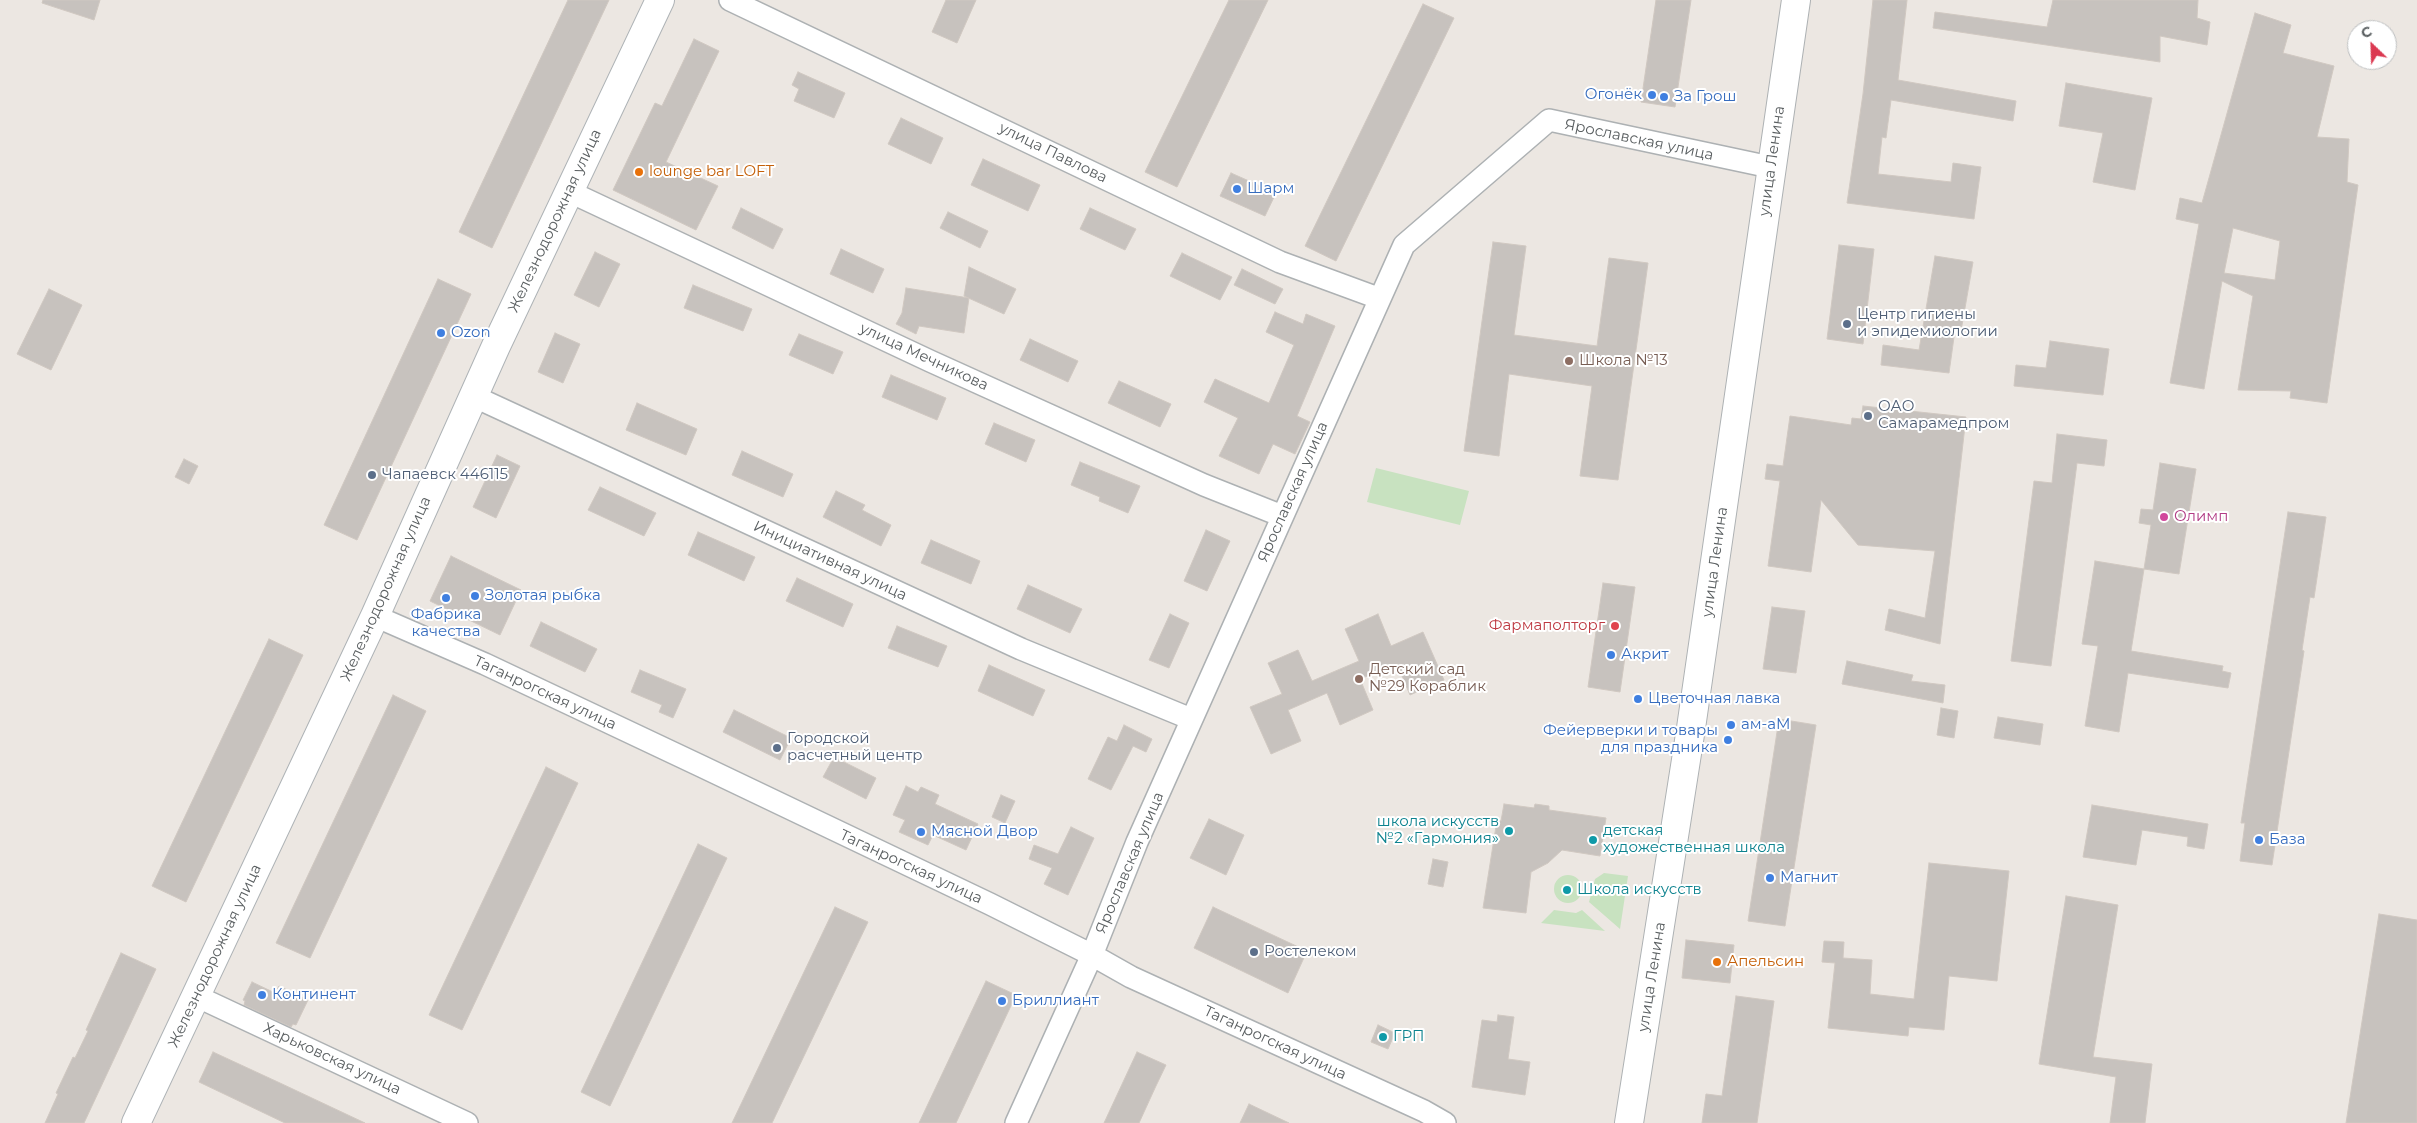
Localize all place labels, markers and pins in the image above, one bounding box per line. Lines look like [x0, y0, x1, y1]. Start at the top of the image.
place label: Огонёк [1585, 86, 1642, 104]
place label: За Грош [1674, 88, 1737, 106]
marker: Огонёк [1646, 89, 1658, 101]
marker: За Грош [1658, 91, 1670, 103]
place label: lounge bar LOFT [649, 163, 774, 181]
marker: lounge bar LOFT [633, 166, 645, 178]
place label: Шарм [1247, 180, 1294, 198]
marker: Шарм [1231, 183, 1243, 195]
place label: Центр гигиены и эпидемиологии [1857, 306, 1998, 341]
marker: Центр гигиены и эпидемиологии [1841, 318, 1853, 330]
place label: Ozon [451, 324, 491, 342]
marker: Ozon [435, 327, 447, 339]
place label: Школа №13 [1579, 352, 1668, 370]
marker: Школа №13 [1563, 355, 1575, 367]
place label: ОАО Самарамедпром [1878, 398, 2009, 433]
marker: ОАО Самарамедпром [1862, 410, 1874, 422]
place label: Чапаевск 446115 [382, 466, 508, 484]
marker: Чапаевск 446115 [366, 469, 378, 481]
place label: Олимп [2174, 508, 2228, 526]
marker: Олимп [2158, 511, 2170, 523]
place label: Золотая рыбка [485, 587, 601, 605]
marker: Золотая рыбка [469, 590, 481, 602]
marker: Фабрика качества [440, 592, 452, 604]
place label: Фабрика качества [411, 606, 481, 641]
place label: Фармаполторг [1489, 617, 1605, 635]
marker: Фармаполторг [1609, 620, 1621, 632]
place label: Акрит [1621, 646, 1669, 664]
marker: Акрит [1605, 649, 1617, 661]
place label: Детский сад №29 Кораблик [1369, 661, 1486, 696]
marker: Детский сад №29 Кораблик [1353, 673, 1365, 685]
place label: Цветочная лавка [1648, 690, 1780, 708]
marker: Цветочная лавка [1632, 693, 1644, 705]
place label: ам-аМ [1741, 716, 1791, 734]
marker: ам-аМ [1725, 719, 1737, 731]
place label: Фейерверки и товары для праздника [1543, 722, 1718, 757]
place label: Городской расчетный центр [787, 730, 923, 765]
marker: Фейерверки и товары для праздника [1722, 734, 1734, 746]
marker: Городской расчетный центр [771, 742, 783, 754]
place label: школа искусств №2 «Гармония» [1376, 813, 1499, 848]
place label: детская художественная школа [1603, 822, 1785, 857]
place label: Мясной Двор [931, 823, 1038, 841]
marker: школа искусств №2 «Гармония» [1503, 825, 1515, 837]
marker: Мясной Двор [915, 826, 927, 838]
place label: База [2269, 831, 2305, 849]
marker: детская художественная школа [1587, 834, 1599, 846]
marker: База [2253, 834, 2265, 846]
place label: Магнит [1780, 869, 1838, 887]
marker: Магнит [1764, 872, 1776, 884]
place label: Школа искусств [1577, 881, 1702, 899]
marker: Школа искусств [1561, 884, 1573, 896]
place label: Ростелеком [1264, 943, 1357, 961]
marker: Ростелеком [1248, 946, 1260, 958]
place label: Апельсин [1727, 953, 1804, 971]
marker: Апельсин [1711, 956, 1723, 968]
place label: Континент [272, 986, 356, 1004]
marker: Континент [256, 989, 268, 1001]
place label: Бриллиант [1012, 992, 1099, 1010]
marker: Бриллиант [996, 995, 1008, 1007]
place label: ГРП [1393, 1028, 1424, 1046]
marker: ГРП [1377, 1031, 1389, 1043]

